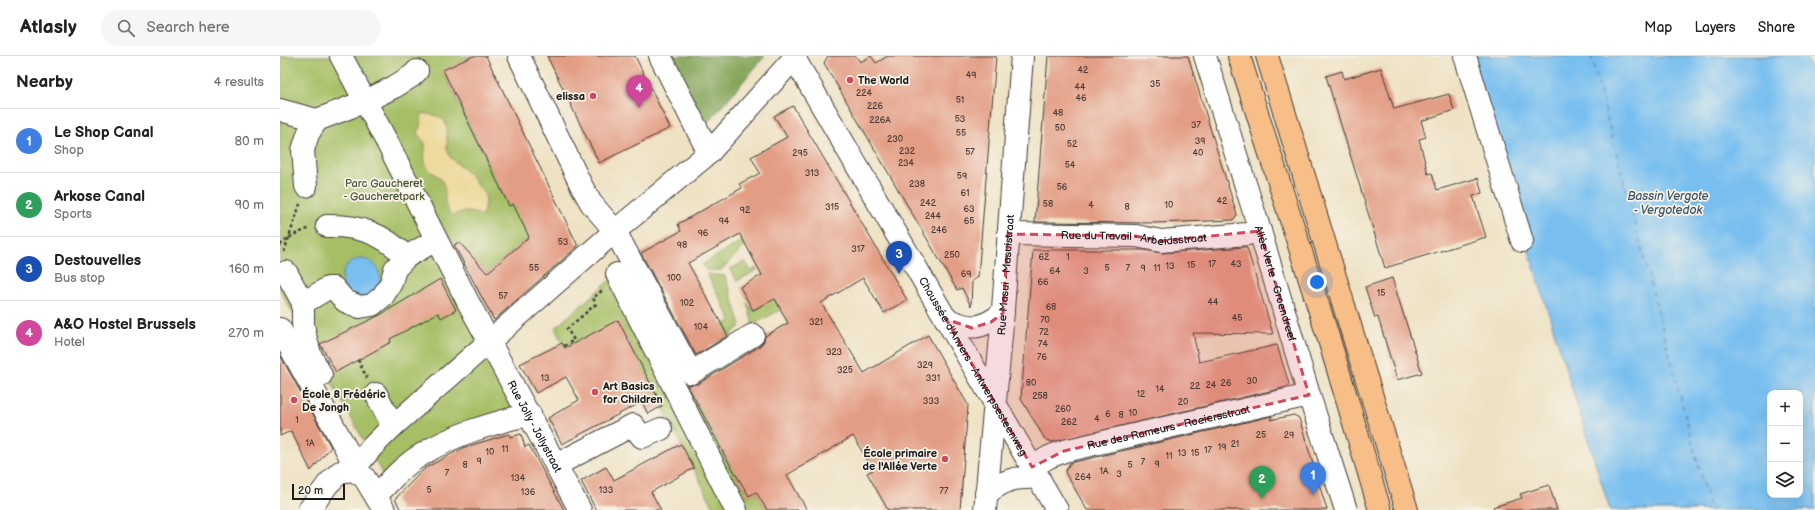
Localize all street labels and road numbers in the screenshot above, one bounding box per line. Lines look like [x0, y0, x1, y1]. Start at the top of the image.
street label: Rue Masui - Masuistraat [995, 214, 1017, 336]
street label: Allée Verte - Groendreef [1252, 224, 1299, 343]
street label: Rue du Travail - Arbeidsstraat [1061, 229, 1208, 249]
street label: Chaussée d'Anvers - Antwerpsesteenweg [916, 275, 1030, 459]
street label: Rue Jolly - Jollystraat [504, 378, 565, 475]
street label: Rue des Rameurs - Roeiersstraat [1086, 403, 1252, 453]

